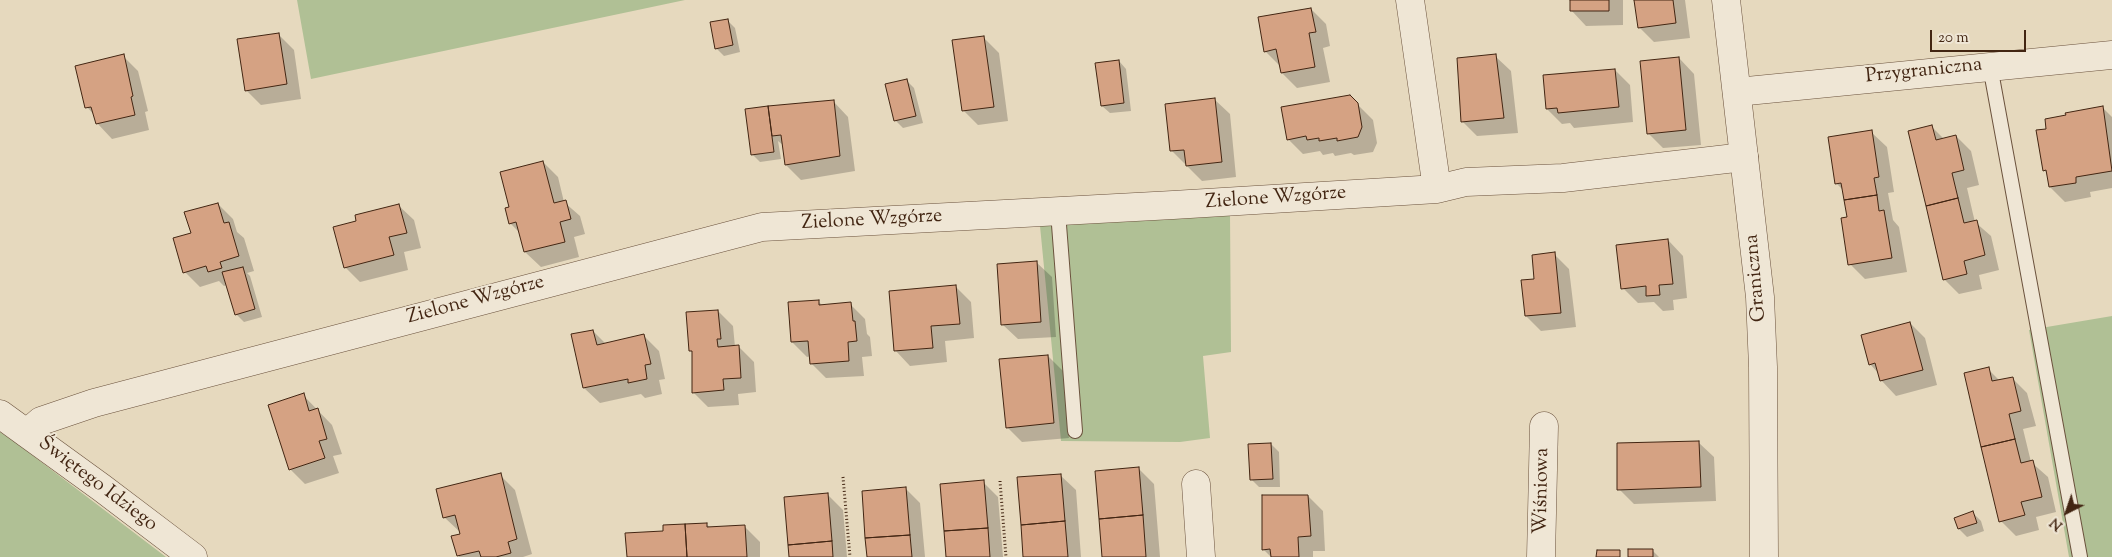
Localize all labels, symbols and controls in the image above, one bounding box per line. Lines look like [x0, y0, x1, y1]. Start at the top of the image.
scale bar [1932, 20, 2028, 52]
text: 20 m [1938, 28, 1969, 49]
street label: Przygraniczna [1864, 54, 1984, 90]
street label: Zielone Wzgórze [1205, 182, 1347, 216]
street label: Zielone Wzgórze [801, 205, 943, 237]
street label: Graniczna [1741, 233, 1773, 323]
street label: Zielone Wzgórze [405, 271, 547, 331]
street label: Świętego Idziego [32, 432, 162, 538]
street label: Wiśniowa [1530, 448, 1556, 534]
north arrow [2042, 487, 2092, 537]
text: N [2046, 512, 2068, 535]

